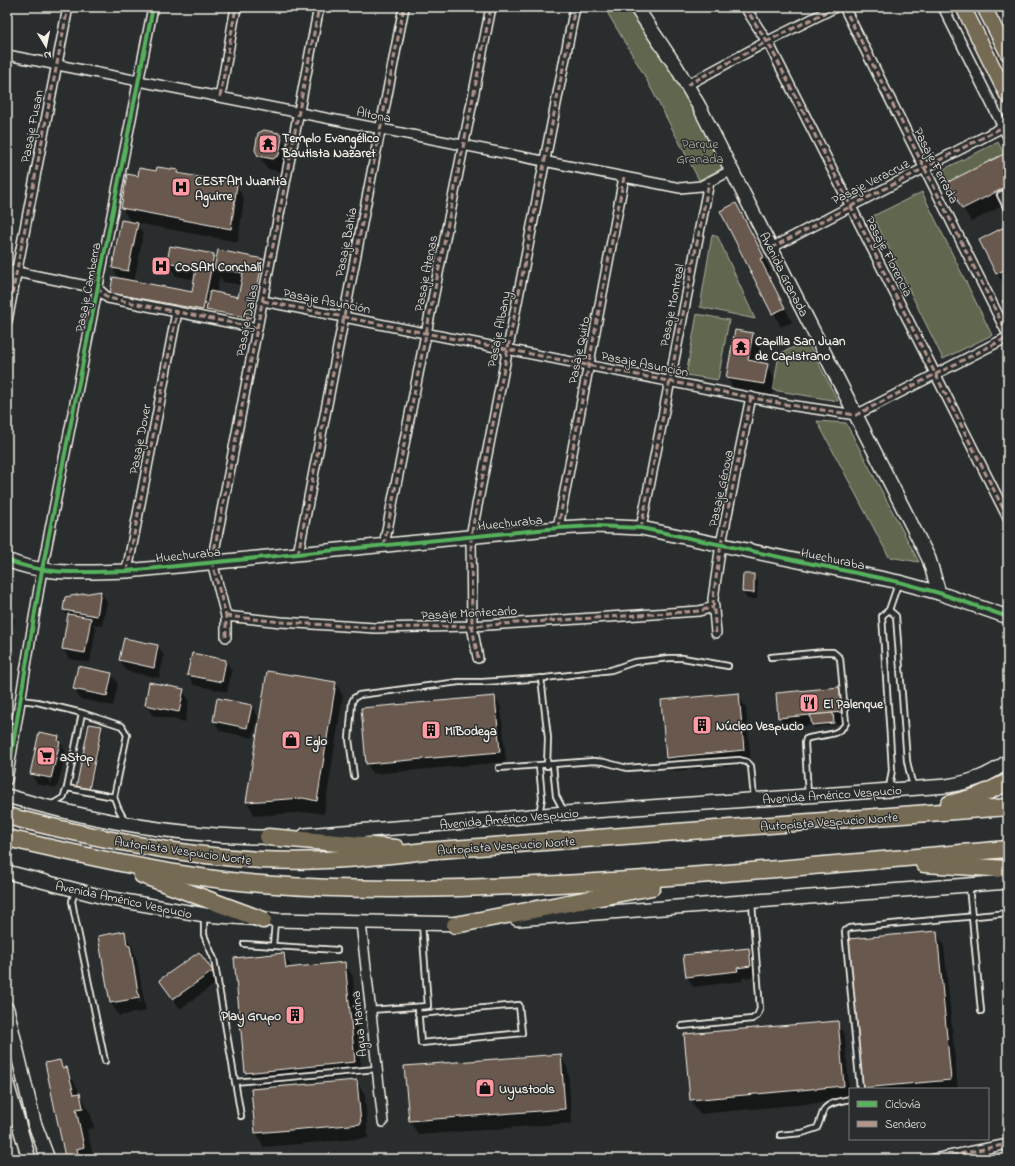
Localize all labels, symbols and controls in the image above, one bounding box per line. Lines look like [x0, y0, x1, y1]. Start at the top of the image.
north arrow [26, 26, 66, 66]
text: N [43, 46, 53, 63]
street label: Pasaje Fusan [16, 88, 49, 164]
street label: Altona [355, 103, 393, 128]
street label: Pasaje Ferrada [908, 125, 963, 207]
place label: Templo Evangélico Bautista Nazaret [281, 129, 380, 163]
temple icon: Templo Evangélico Bautista Nazaret [257, 133, 279, 155]
park label: Parque Granada [677, 135, 723, 169]
street label: Pasaje Veracruz [829, 154, 913, 210]
place label: CESFAM Juanita Aguirre [195, 172, 287, 208]
hospital icon: CESFAM Juanita Aguirre [170, 176, 192, 198]
street label: Pasaje Bahía [330, 206, 363, 279]
street label: Pasaje Florencia [860, 213, 917, 300]
street label: Avenida Granada [754, 229, 813, 320]
street label: Pasaje Atenas [410, 233, 443, 313]
street label: Pasaje Camberra [70, 241, 106, 334]
hospital icon: COSAM Conchalí [150, 255, 172, 277]
place label: COSAM Conchalí [175, 258, 262, 277]
street label: Pasaje Montreal [655, 262, 690, 348]
street label: Pasaje Dallas [231, 282, 264, 358]
street label: Pasaje Asunción [281, 284, 372, 319]
street label: Pasaje Albany [483, 290, 517, 369]
street label: Pasaje Quito [564, 315, 595, 386]
place label: Capilla San Juan de Capistrano [755, 332, 846, 366]
temple icon: Capilla San Juan de Capistrano [730, 336, 752, 358]
street label: Pasaje Asunción [599, 347, 690, 382]
street label: Pasaje Dover [124, 402, 157, 476]
street label: Pasaje Génova [704, 448, 739, 529]
street label: Huechuraba [477, 511, 544, 536]
street label: Huechuraba [155, 543, 222, 568]
street label: Huechuraba [799, 543, 866, 576]
street label: Pasaje Montecarlo [421, 601, 518, 625]
restaurant icon: El Palenque [798, 692, 820, 714]
place label: El Palenque [823, 695, 884, 714]
building icon: Núcleo Vespucio [691, 714, 713, 736]
place label: Núcleo Vespucio [716, 717, 804, 736]
building icon: MiBodega [420, 719, 442, 741]
place label: MiBodega [445, 722, 497, 743]
shop icon: Eglo [280, 729, 302, 751]
place label: Eglo [305, 732, 327, 753]
supermarket icon: aStop [35, 745, 57, 767]
place label: aStop [60, 748, 94, 767]
street label: Avenida Américo Vespucio [762, 781, 903, 810]
street label: Avenida Américo Vespucio [439, 804, 580, 835]
street label: Autopista Vespucio Norte [760, 808, 899, 837]
street label: Autopista Vespucio Norte [113, 832, 253, 871]
street label: Autopista Vespucio Norte [437, 832, 576, 861]
street label: Avenida Américo Vespucio [53, 877, 194, 924]
street label: Agua Marina [347, 990, 373, 1058]
building icon: Play Grupo [284, 1004, 306, 1026]
place label: Play Grupo [221, 1007, 281, 1028]
shop icon: Uyustools [474, 1077, 496, 1099]
place label: Uyustools [499, 1080, 555, 1101]
legend [849, 1088, 989, 1140]
text: Ciclovía [885, 1096, 921, 1114]
text: Sendero [885, 1116, 926, 1134]

